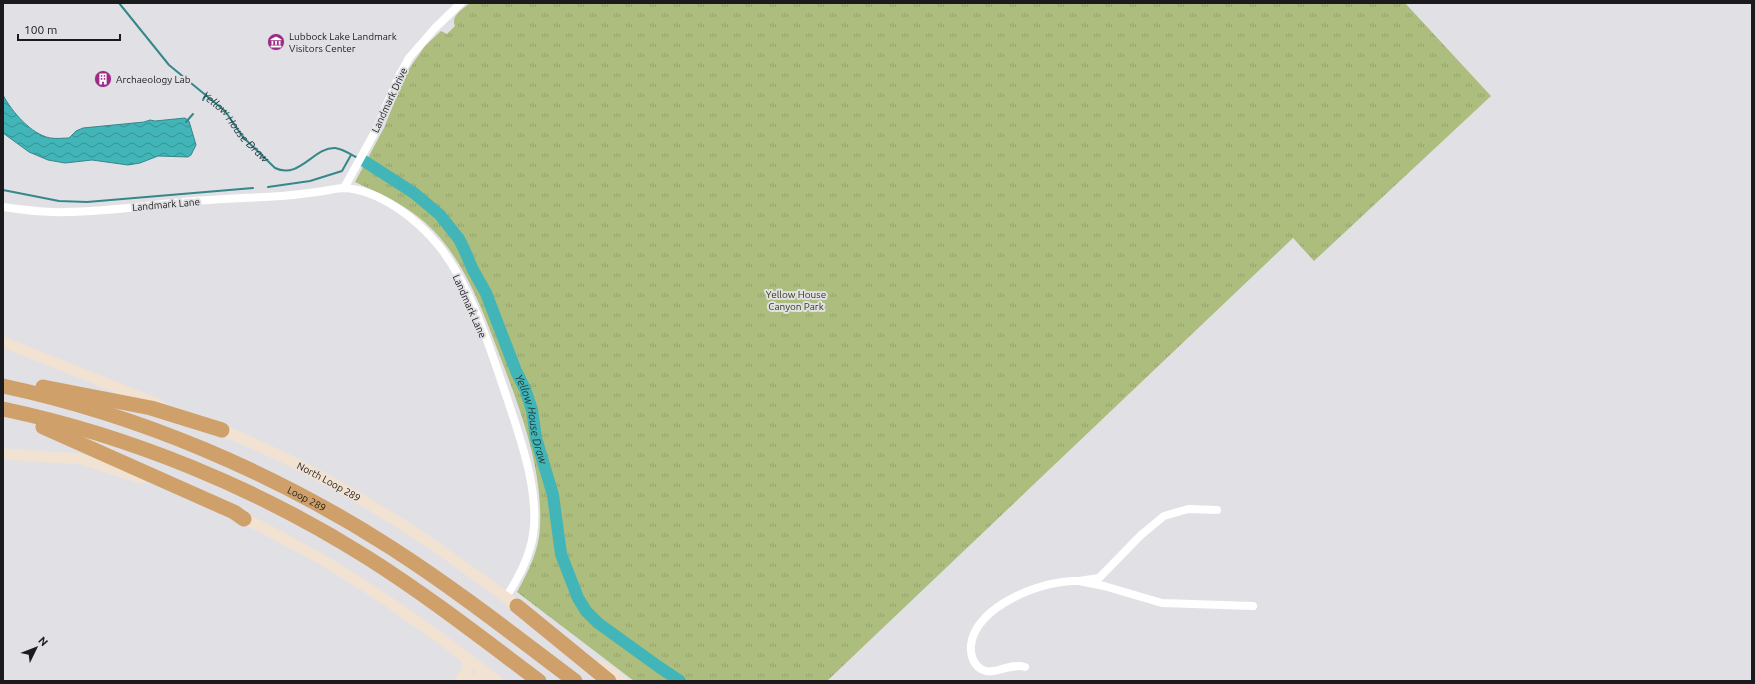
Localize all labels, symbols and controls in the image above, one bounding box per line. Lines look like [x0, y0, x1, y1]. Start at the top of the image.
scale bar [18, 16, 120, 42]
text: 100 m [24, 23, 57, 36]
place label: Lubbock Lake Landmark Visitors Center [289, 31, 397, 54]
museum icon: Lubbock Lake Landmark Visitors Center [266, 32, 286, 52]
street label: Landmark Drive [370, 66, 409, 134]
building icon: Archaeology Lab [93, 69, 113, 89]
place label: Archaeology Lab [116, 74, 191, 85]
water label: Yellow House Draw [200, 89, 272, 165]
street label: Landmark Lane [132, 196, 200, 213]
street label: Landmark Lane [451, 273, 488, 340]
park label: Yellow House Canyon Park [766, 289, 826, 312]
water label: Yellow House Draw [513, 372, 550, 466]
street label: North Loop 289 [294, 460, 362, 504]
street label: Loop 289 [286, 484, 328, 514]
north arrow [16, 628, 56, 668]
text: N [36, 634, 51, 648]

